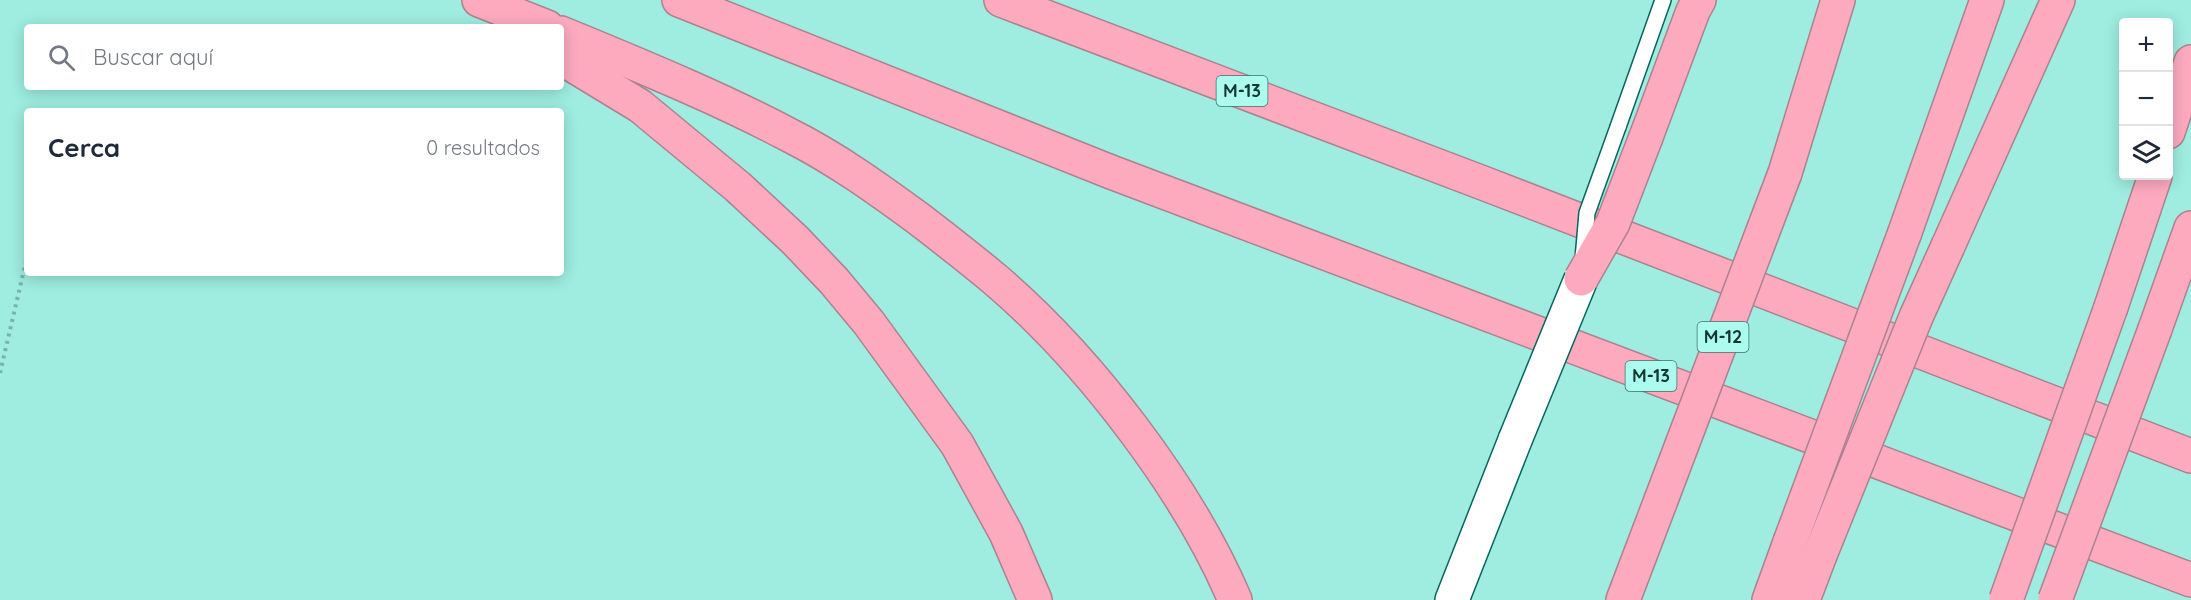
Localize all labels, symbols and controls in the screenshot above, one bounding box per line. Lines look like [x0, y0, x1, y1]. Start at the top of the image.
map controls [2119, 18, 2173, 180]
button: + [2119, 18, 2173, 72]
search box [24, 24, 564, 90]
icon: search [45, 41, 78, 74]
text: Buscar aquí [93, 43, 213, 71]
button: − [2119, 72, 2173, 126]
road number: M-13 [1216, 76, 1268, 106]
button: layers [2119, 126, 2173, 180]
text: Cerca [48, 131, 120, 164]
text: 0 resultados [426, 135, 540, 160]
road number: M-12 [1698, 322, 1748, 352]
road number: M-13 [1626, 361, 1676, 391]

